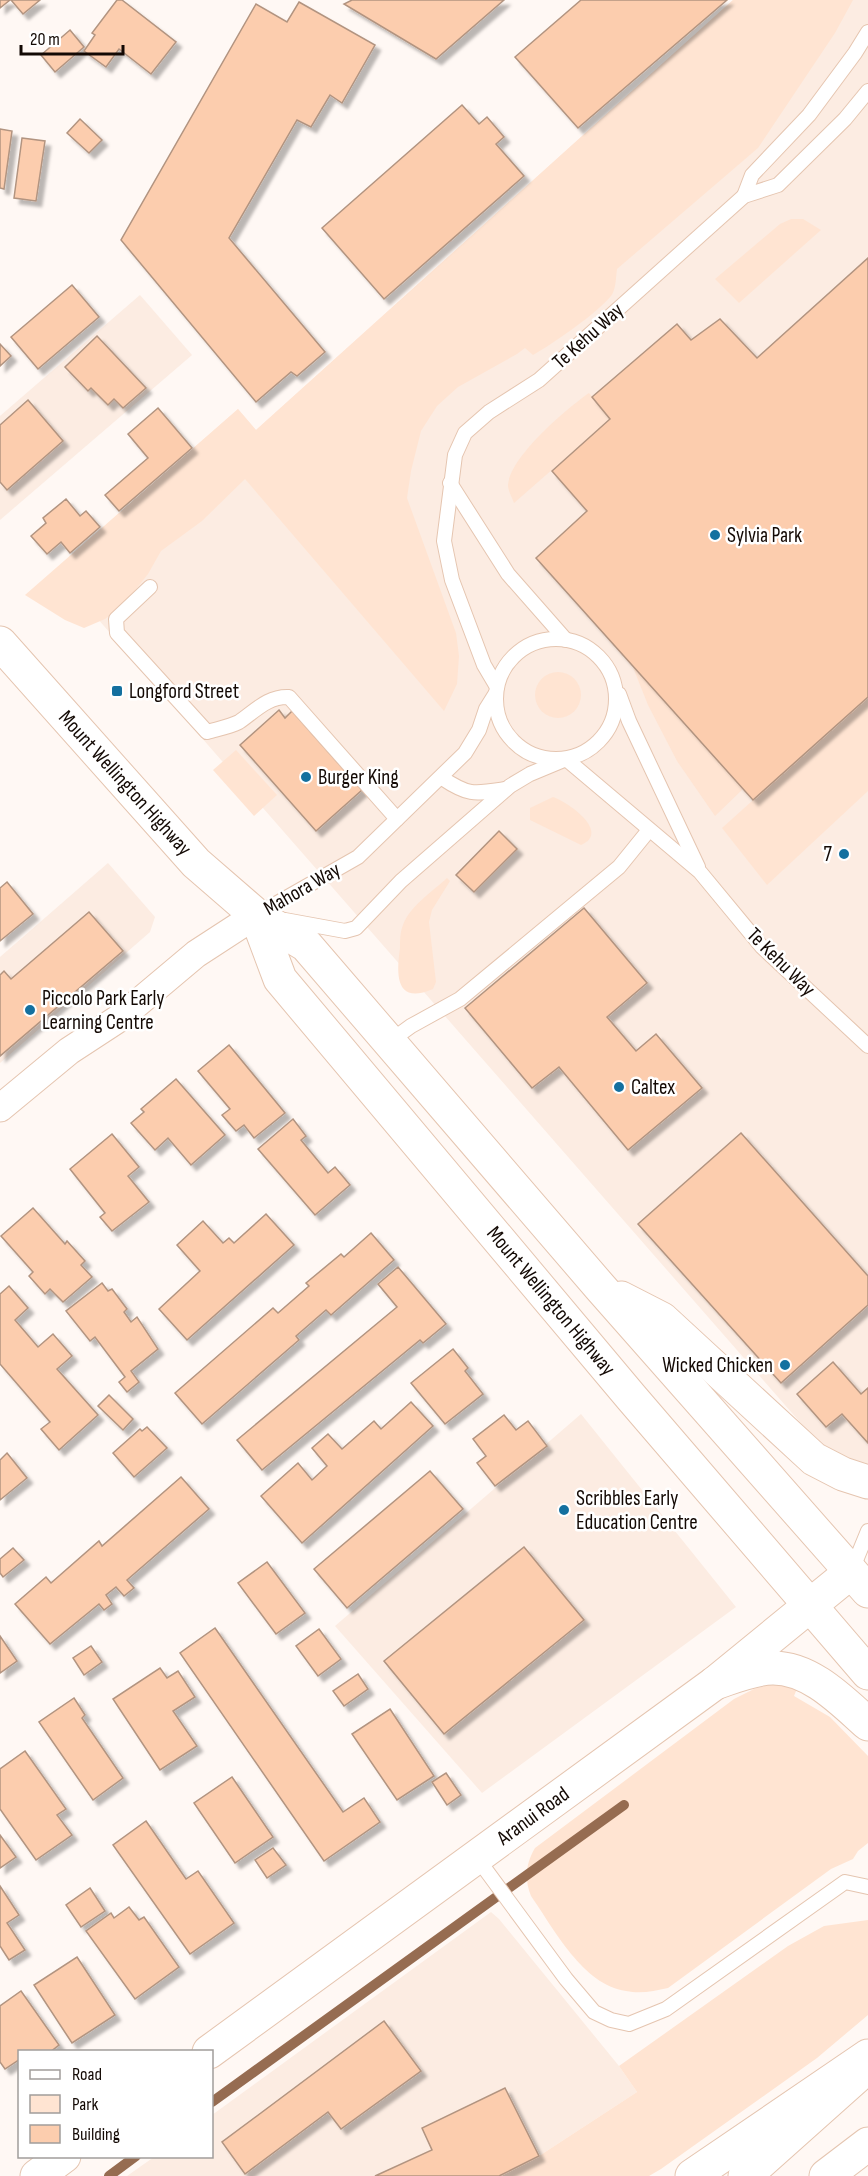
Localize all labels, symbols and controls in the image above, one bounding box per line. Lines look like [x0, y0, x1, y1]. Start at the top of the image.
scale bar [21, 18, 123, 56]
text: 20 m [30, 29, 60, 50]
street label: Te Kehu Way [547, 298, 629, 374]
place label: Sylvia Park [727, 523, 802, 548]
marker: Sylvia Park [708, 528, 722, 542]
place label: Longford Street [129, 679, 239, 704]
marker: Longford Street [110, 684, 124, 698]
street label: Mount Wellington Highway [53, 705, 197, 861]
place label: Burger King [318, 765, 399, 790]
marker: Burger King [299, 770, 313, 784]
place label: 7 [824, 842, 833, 867]
marker: 7 [837, 847, 851, 861]
street label: Mahora Way [259, 857, 345, 921]
street label: Te Kehu Way [741, 922, 821, 1002]
place label: Piccolo Park Early Learning Centre [42, 986, 165, 1035]
marker: Piccolo Park Early Learning Centre [23, 1003, 37, 1017]
place label: Caltex [631, 1075, 675, 1100]
marker: Caltex [612, 1080, 626, 1094]
street label: Mount Wellington Highway [481, 1221, 621, 1381]
place label: Wicked Chicken [662, 1353, 773, 1378]
marker: Wicked Chicken [778, 1358, 792, 1372]
place label: Scribbles Early Education Centre [576, 1486, 698, 1535]
marker: Scribbles Early Education Centre [557, 1503, 571, 1517]
street label: Aranui Road [491, 1781, 574, 1851]
legend [18, 2050, 213, 2158]
text: Road [72, 2064, 102, 2085]
text: Park [72, 2094, 98, 2115]
text: Building [72, 2124, 120, 2145]

